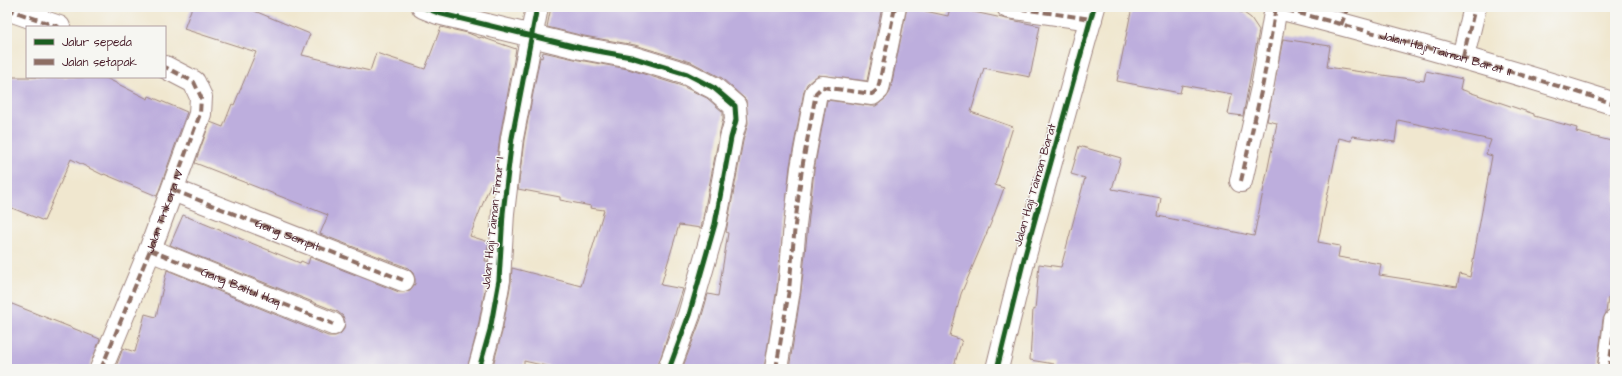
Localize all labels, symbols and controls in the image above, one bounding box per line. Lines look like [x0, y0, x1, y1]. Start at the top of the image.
legend [26, 26, 166, 78]
street label: Jalan Haji Taiman Barat II [1378, 27, 1514, 80]
text: Jalur sepeda [62, 34, 132, 51]
text: Jalan setapak [62, 54, 138, 71]
street label: Jalan Haji Taiman Barat [1009, 121, 1061, 249]
street label: Jalan Haji Taiman Timur I [478, 156, 508, 290]
street label: Jalan Trikora IV [141, 166, 188, 256]
street label: Gang Sempit [253, 214, 323, 255]
street label: Gang Baitul Haq [198, 263, 283, 311]

